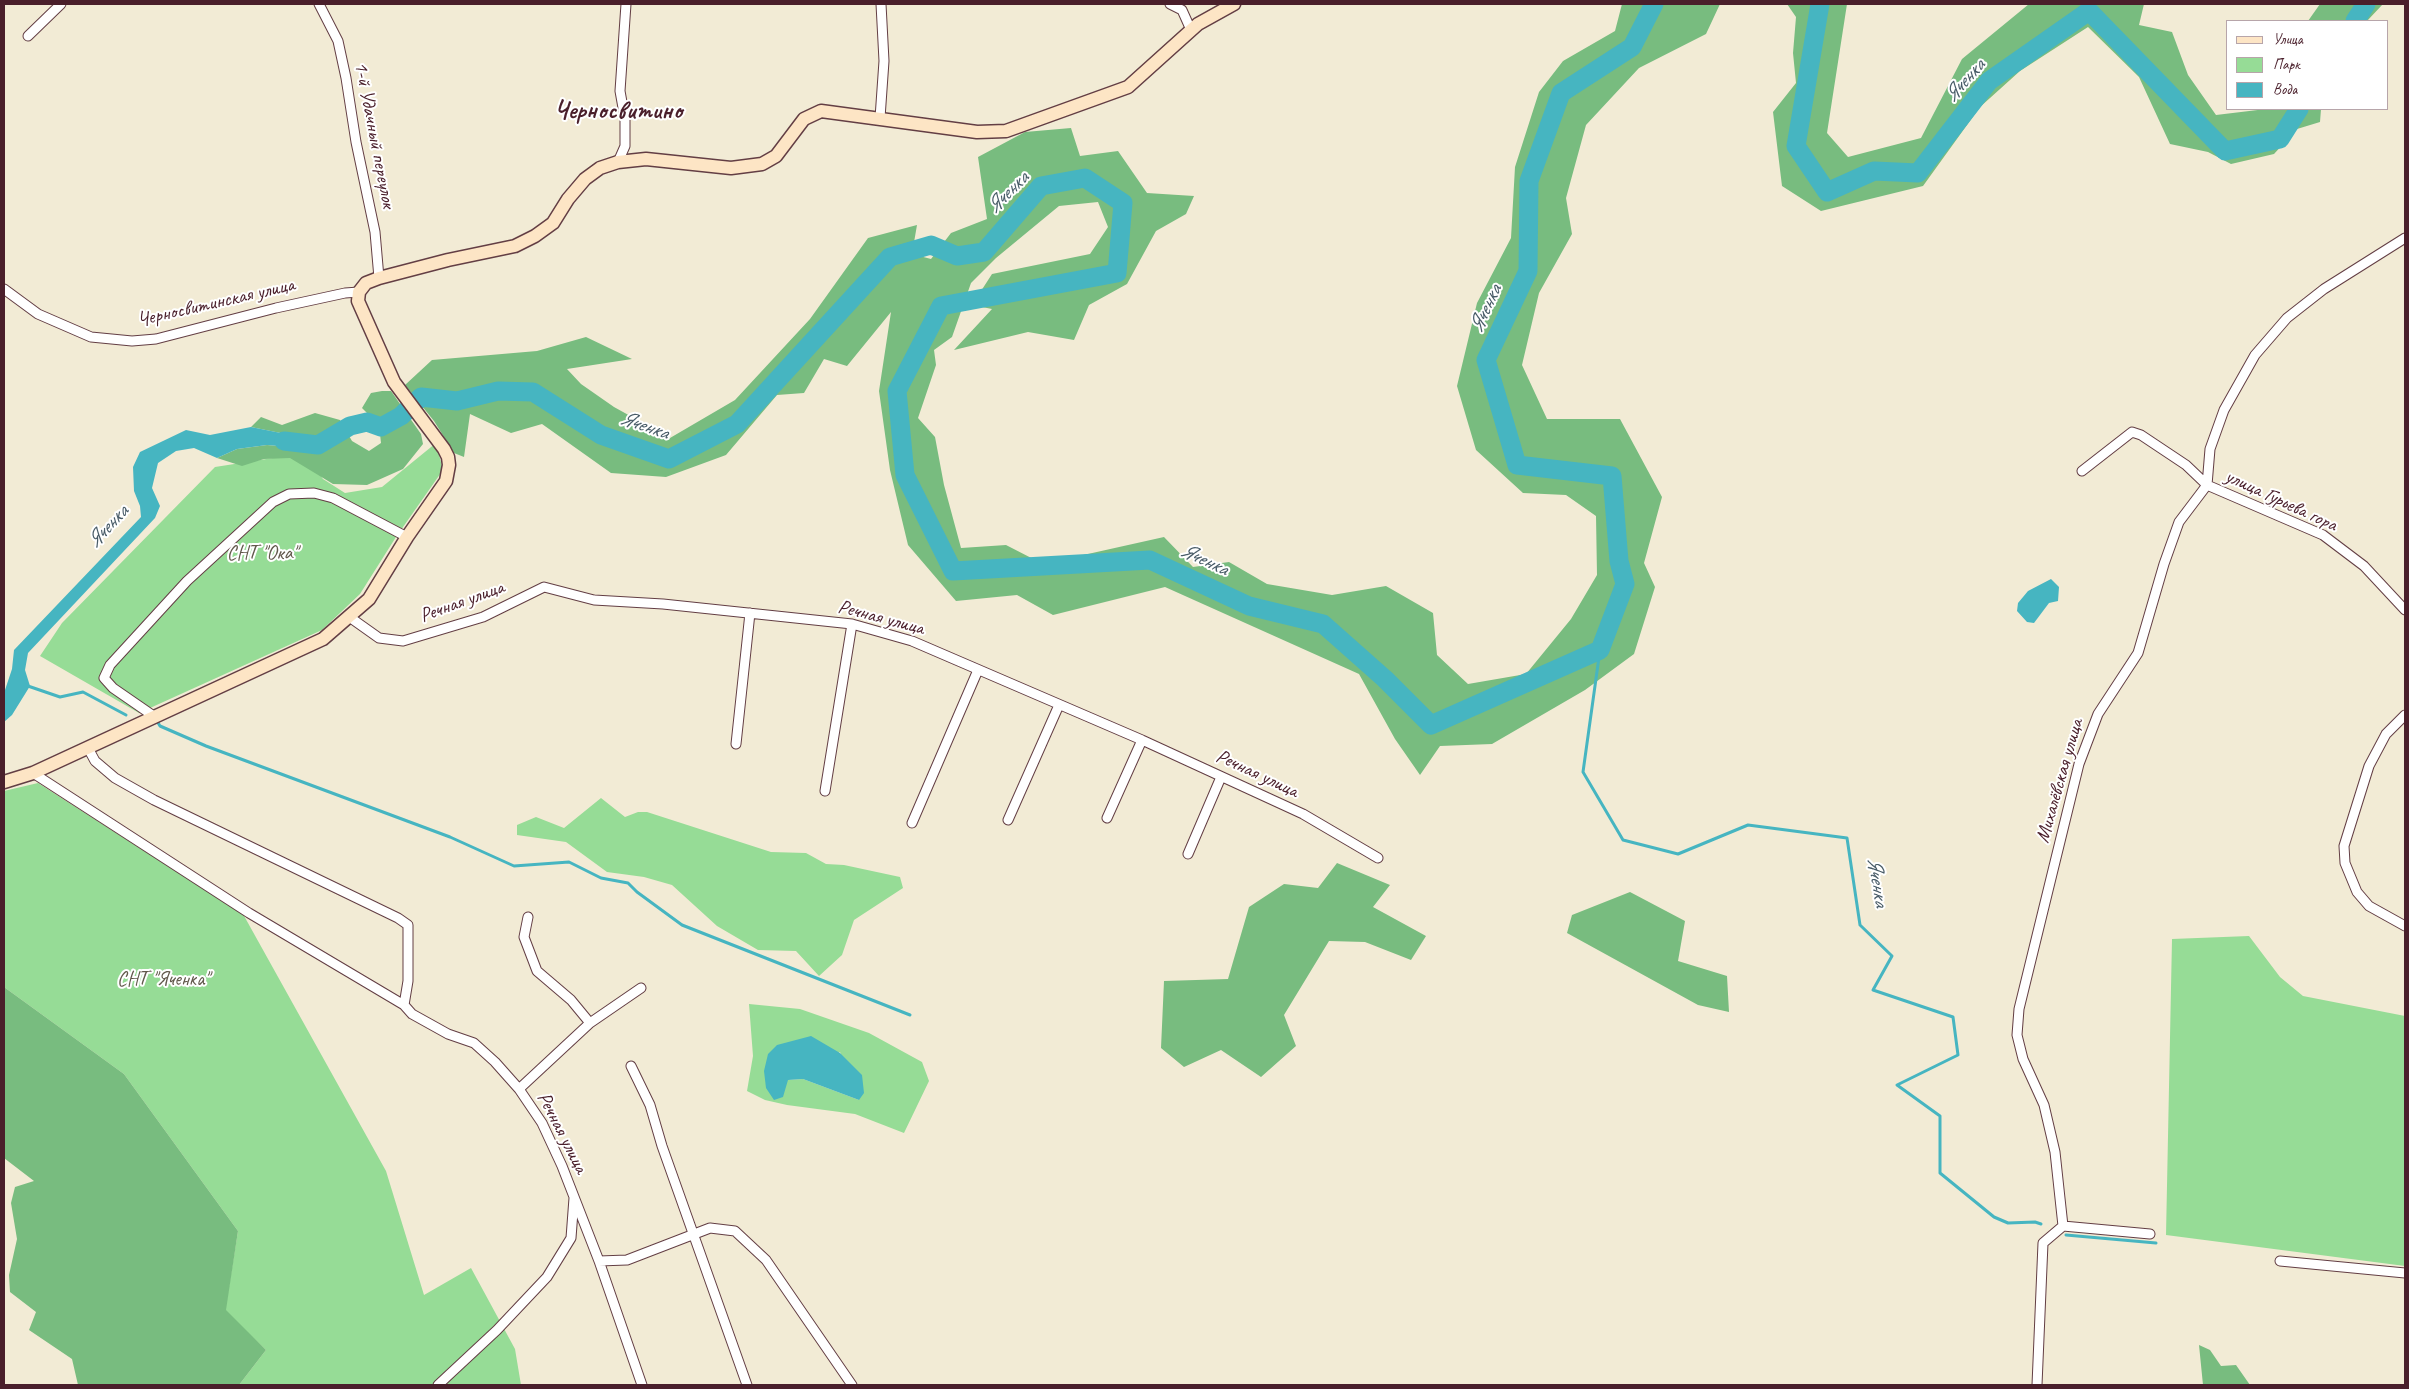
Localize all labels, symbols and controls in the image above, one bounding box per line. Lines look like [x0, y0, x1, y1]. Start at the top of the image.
legend [2226, 20, 2389, 110]
text: Улица [2273, 30, 2303, 49]
water label: Яченка [1939, 54, 1991, 108]
text: Парк [2273, 55, 2300, 74]
street label: 1-й Удачный переулок [348, 60, 400, 210]
text: Вода [2273, 80, 2297, 99]
district label: Черносвитино [554, 96, 682, 126]
water label: Яченка [981, 166, 1035, 220]
street label: Черносвитинская улица [135, 273, 297, 333]
water label: Яченка [1464, 281, 1508, 337]
water label: Яченка [616, 406, 672, 446]
street label: улица Гурьева гора [2221, 465, 2341, 537]
water label: Яченка [82, 500, 134, 554]
water label: Яченка [1176, 538, 1232, 582]
park label: СНТ "Ока" [227, 542, 297, 566]
street label: Речная улица [417, 576, 507, 628]
street label: Речная улица [835, 595, 927, 641]
street label: Михалёвская улица [2031, 716, 2089, 846]
street label: Речная улица [1212, 745, 1302, 803]
water label: Яченка [1861, 855, 1893, 909]
park label: СНТ "Яченка" [117, 968, 209, 992]
street label: Речная улица [531, 1088, 593, 1178]

